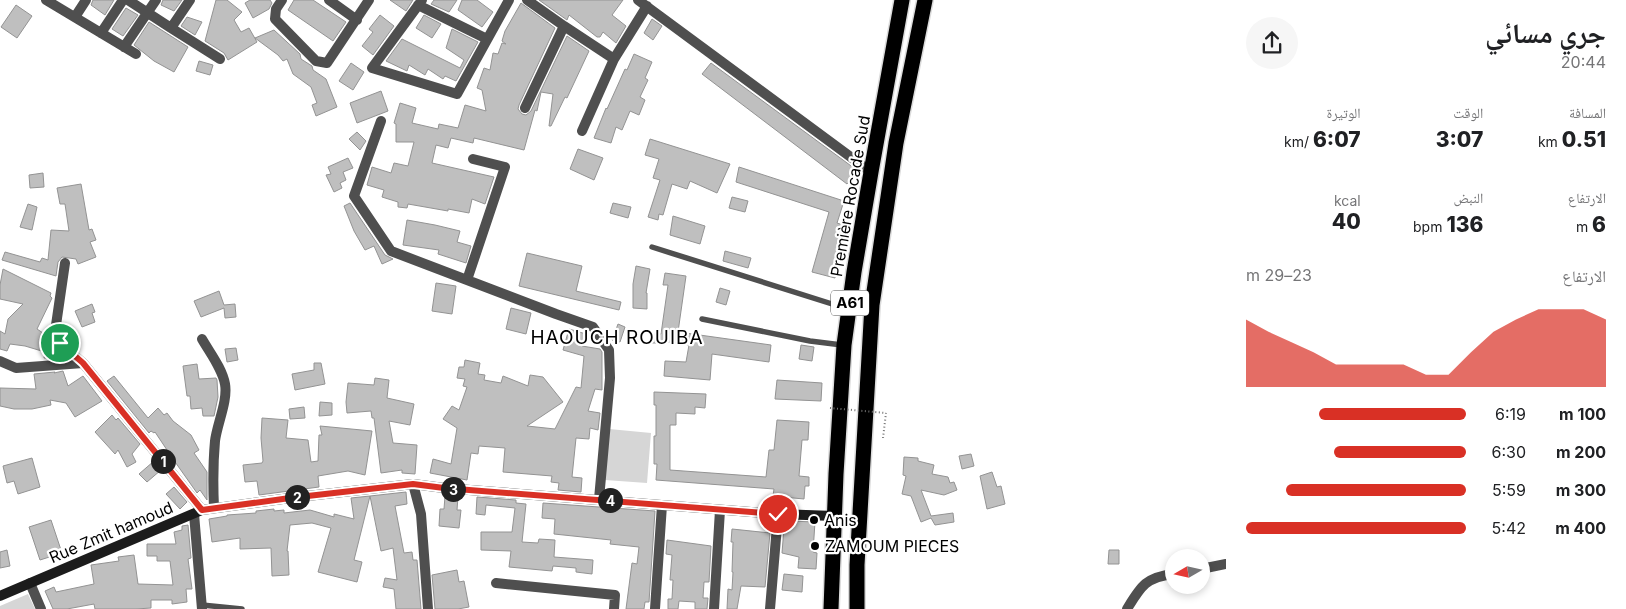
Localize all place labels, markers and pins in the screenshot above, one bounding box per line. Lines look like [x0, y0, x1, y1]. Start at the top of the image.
pin [39, 322, 81, 364]
pin: 1 [150, 448, 176, 474]
pin: 3 [440, 476, 466, 502]
pin: 2 [284, 484, 310, 510]
pin: 4 [598, 488, 622, 512]
pin [757, 493, 799, 535]
place label: Anis [824, 510, 857, 530]
marker: Anis [808, 514, 820, 526]
place label: ZAMOUM PIECES [825, 536, 959, 556]
marker: ZAMOUM PIECES [809, 540, 821, 552]

